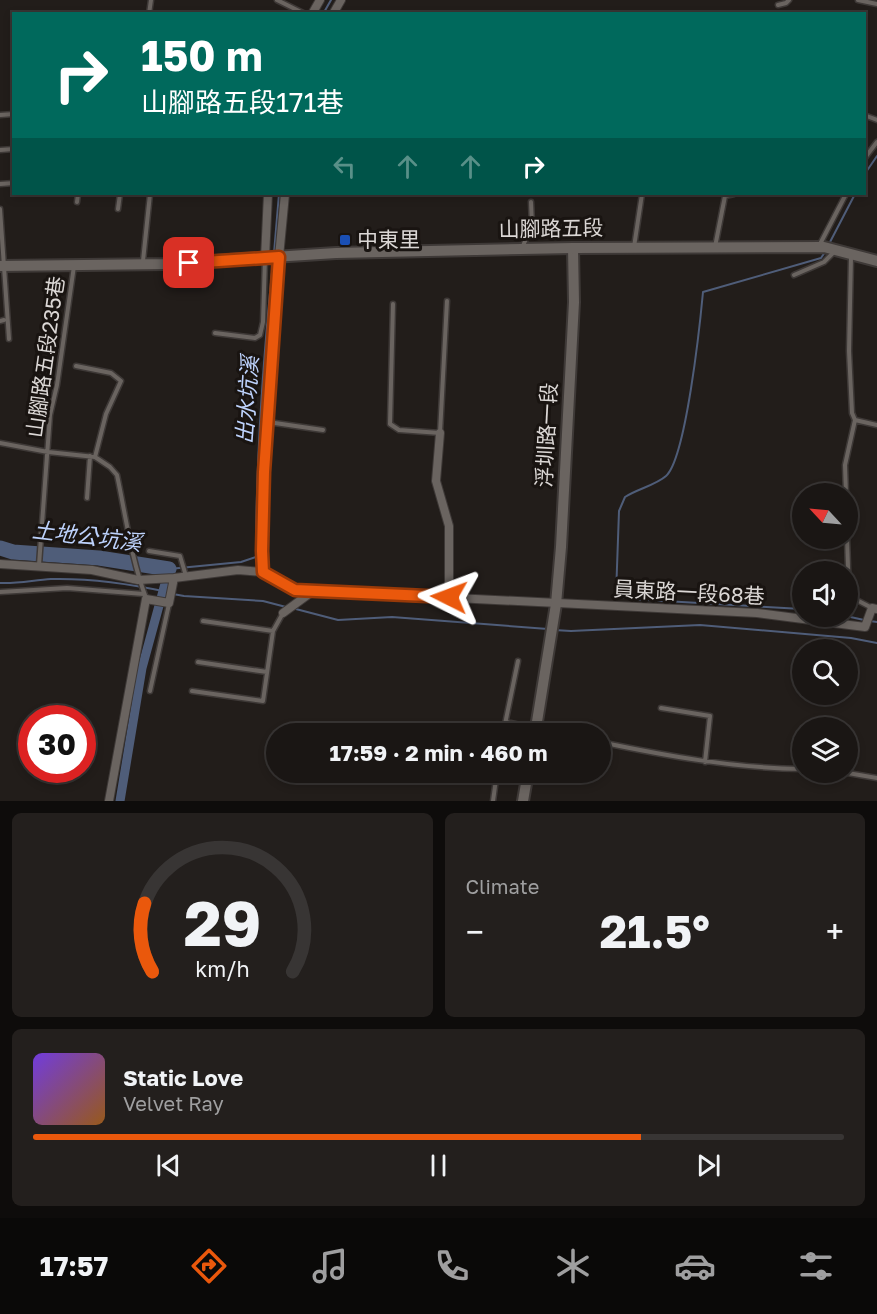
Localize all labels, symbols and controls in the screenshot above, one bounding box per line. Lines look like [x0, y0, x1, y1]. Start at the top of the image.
text: 150 m [141, 30, 263, 80]
icon: right [42, 36, 120, 114]
text: 山腳路五段171巷 [141, 86, 344, 118]
icon: left [328, 150, 361, 183]
icon: ahead [391, 150, 424, 183]
icon: ahead [454, 150, 487, 183]
icon: right [517, 150, 550, 183]
street label: 山腳路五段 [498, 214, 604, 242]
place label: 中東里 [357, 226, 420, 252]
marker: 中東里 [338, 233, 352, 247]
pin [163, 237, 214, 288]
icon: arrive [172, 246, 205, 279]
street label: 山腳路五段235巷 [21, 275, 69, 439]
water label: 出水坑溪 [230, 352, 263, 445]
street label: 浮圳路一段 [530, 382, 562, 488]
north arrow [792, 483, 858, 549]
map controls [792, 483, 858, 783]
water label: 土地公坑溪 [31, 515, 146, 556]
button: sound [792, 561, 858, 627]
position arrow [417, 565, 481, 629]
street label: 員東路一段68巷 [613, 575, 765, 609]
button: search [792, 639, 858, 705]
speed limit sign: 30 [18, 705, 96, 783]
button: layers [792, 717, 858, 783]
text: 17:59 · 2 min · 460 m [329, 739, 548, 766]
text: Climate [466, 874, 539, 898]
text: 29 [183, 885, 261, 960]
text: 21.5° [600, 904, 710, 958]
text: − [466, 912, 484, 951]
text: + [826, 912, 844, 951]
text: km/h [195, 956, 250, 982]
text: Static Love [123, 1064, 243, 1091]
text: Velvet Ray [123, 1091, 224, 1115]
icon: previous [152, 1149, 185, 1182]
icon: pause [422, 1149, 455, 1182]
icon: next [692, 1149, 725, 1182]
icon: directions [188, 1245, 230, 1287]
icon: music [309, 1245, 351, 1287]
icon: phone [431, 1245, 473, 1287]
icon: climate [552, 1245, 594, 1287]
icon: car [674, 1245, 716, 1287]
icon: filters [795, 1245, 837, 1287]
text: 17:57 [40, 1250, 108, 1282]

